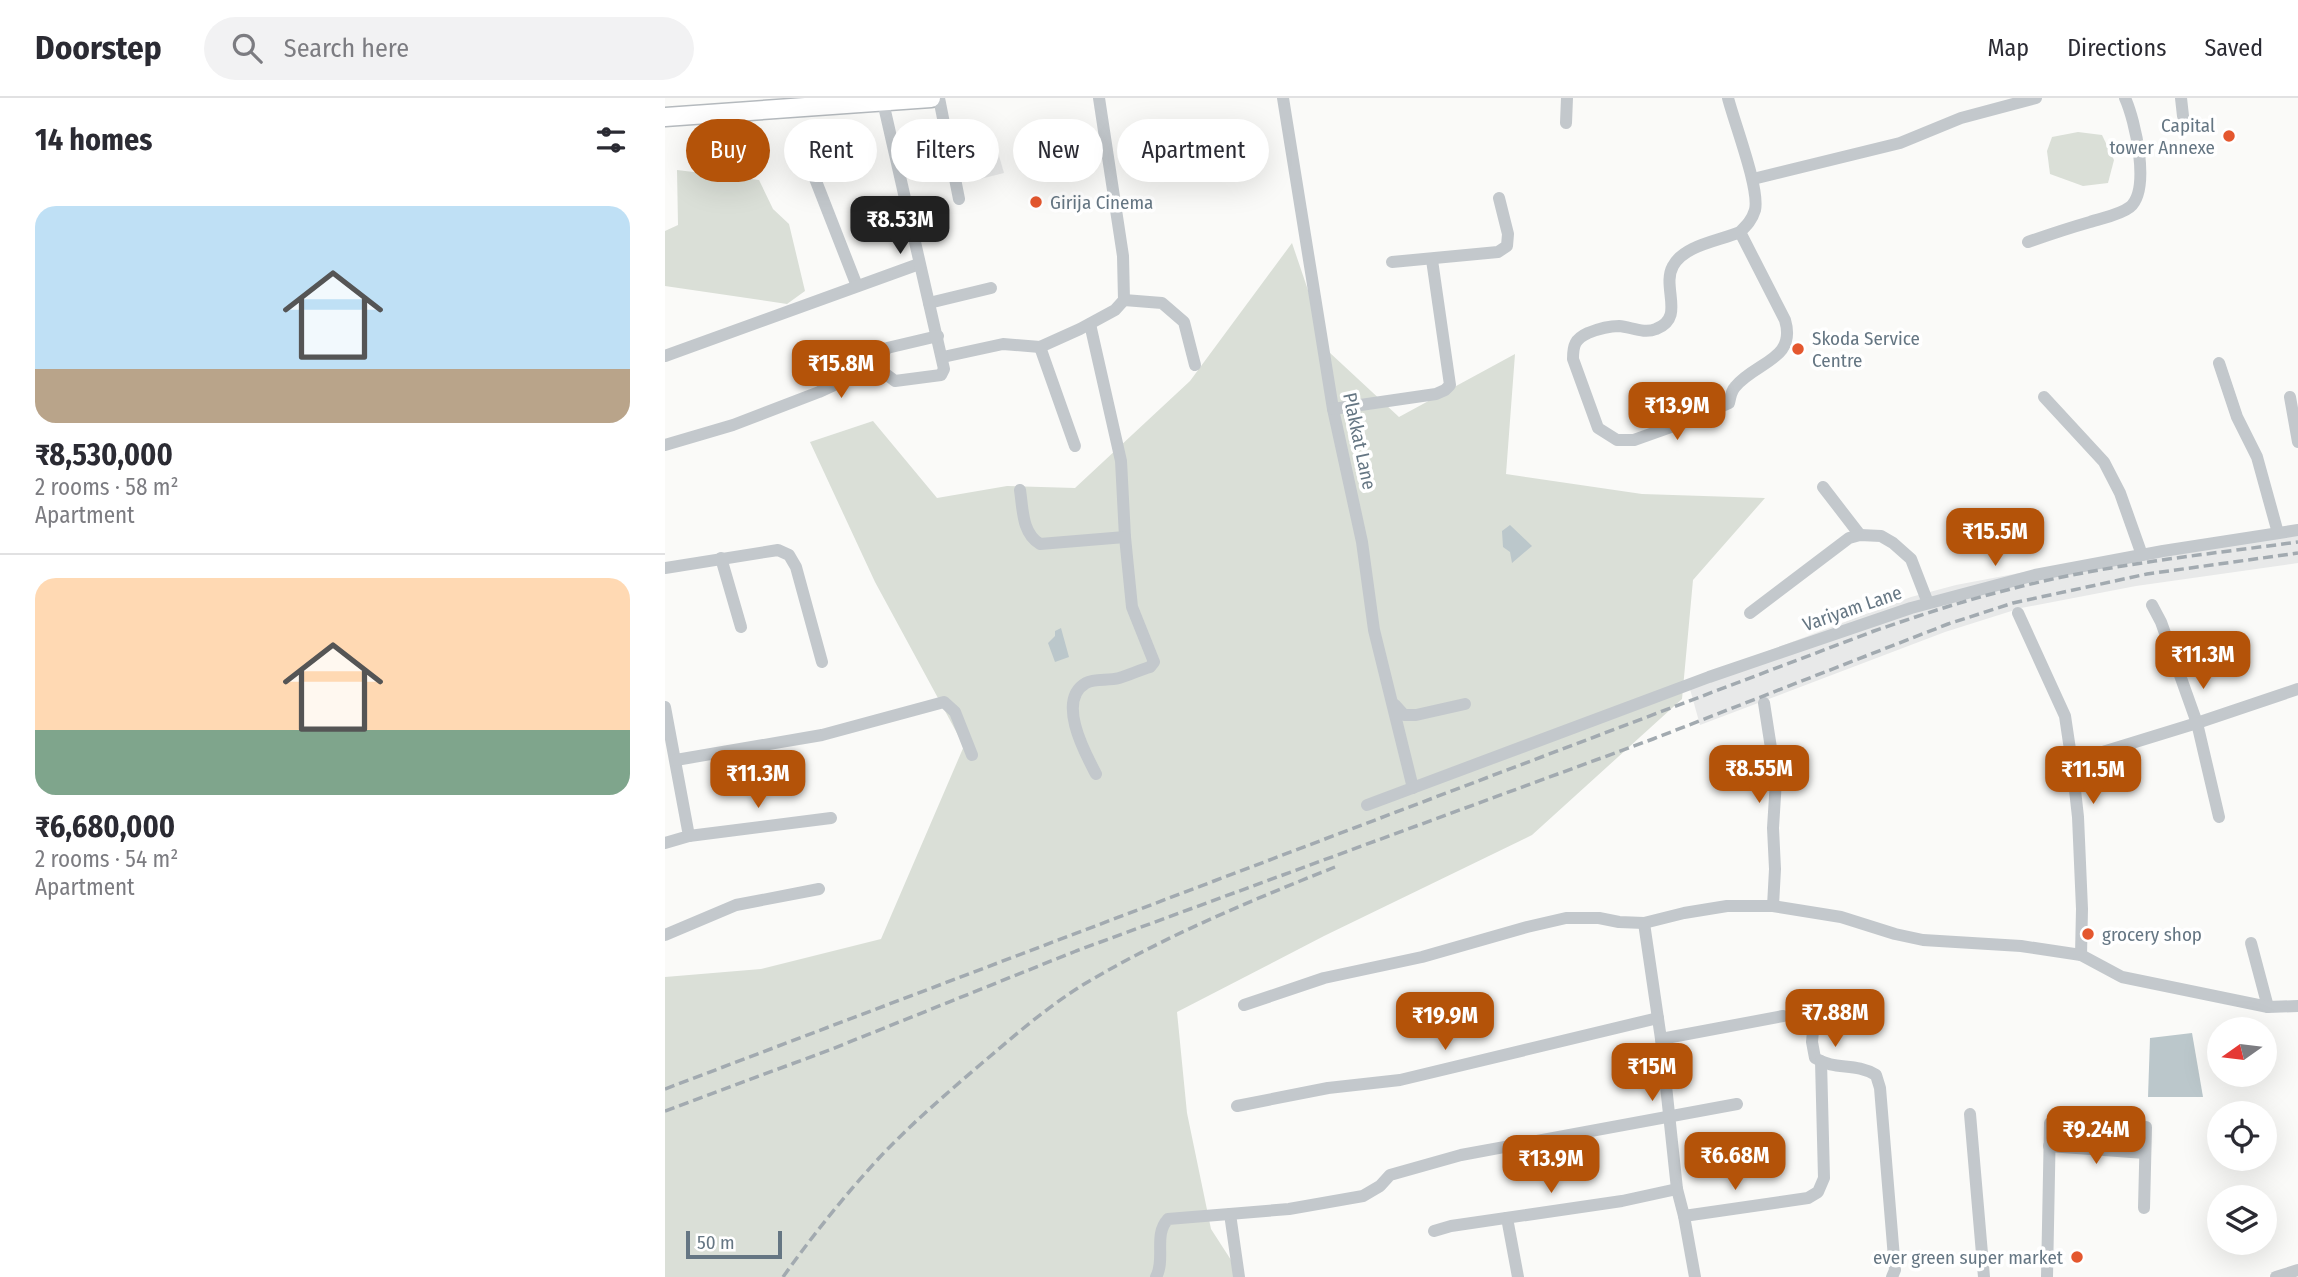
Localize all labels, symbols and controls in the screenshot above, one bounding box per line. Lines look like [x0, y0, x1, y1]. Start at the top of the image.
search box [204, 17, 694, 80]
text: Doorstep [35, 28, 162, 68]
icon: search [228, 29, 266, 67]
text: Search here [284, 33, 409, 64]
text: Map [1988, 34, 2029, 62]
text: Directions [2067, 34, 2166, 62]
text: Saved [2204, 34, 2263, 62]
place label: Capital tower Annexe [2109, 114, 2215, 159]
chip: Buy [686, 119, 770, 182]
chip: Rent [784, 119, 877, 182]
chip: Filters [891, 119, 999, 182]
chip: New [1013, 119, 1103, 182]
chip: Apartment [1117, 119, 1269, 182]
icon: filters [592, 121, 630, 159]
text: 14 homes [35, 122, 152, 158]
marker: Capital tower Annexe [2221, 128, 2237, 144]
place label: Girija Cinema [1050, 191, 1153, 214]
marker: Girija Cinema [1028, 194, 1044, 210]
pin: ₹8.53M [843, 197, 957, 256]
text: ₹8.53M [866, 205, 934, 233]
icon: home [270, 252, 396, 378]
place label: Skoda Service Centre [1812, 327, 1920, 372]
pin: ₹15.8M [784, 341, 898, 400]
marker: Skoda Service Centre [1790, 341, 1806, 357]
text: ₹15.8M [808, 349, 874, 377]
pin: ₹13.9M [1620, 382, 1734, 442]
street label: Plakkat Lane [1338, 391, 1381, 492]
text: ₹13.9M [1644, 391, 1710, 419]
text: ₹8,530,000 [35, 437, 173, 473]
text: 2 rooms · 58 m² [35, 473, 179, 501]
text: Apartment [35, 501, 135, 529]
pin: ₹15.5M [1938, 508, 2052, 568]
text: ₹15.5M [1962, 517, 2028, 545]
street label: Variyam Lane [1800, 581, 1905, 636]
icon: home [270, 624, 396, 750]
pin: ₹11.3M [2146, 632, 2260, 691]
text: ₹11.3M [2171, 640, 2235, 668]
pin: ₹8.55M [1702, 746, 1816, 805]
pin: ₹11.5M [2036, 746, 2150, 806]
pin: ₹11.3M [701, 750, 815, 810]
text: ₹8.55M [1725, 754, 1793, 782]
text: ₹11.5M [2061, 755, 2125, 783]
text: ₹11.3M [726, 759, 790, 787]
text: ₹6,680,000 [35, 809, 175, 845]
text: 2 rooms · 54 m² [35, 845, 178, 873]
text: Apartment [35, 873, 135, 901]
place label: grocery shop [2102, 923, 2202, 946]
marker: grocery shop [2080, 926, 2096, 942]
pin: ₹7.88M [1778, 990, 1892, 1049]
pin: ₹19.9M [1388, 992, 1502, 1052]
text: ₹7.88M [1801, 998, 1869, 1026]
text: ₹19.9M [1412, 1001, 1478, 1029]
north arrow [2207, 1017, 2277, 1087]
map controls [2207, 1017, 2277, 1255]
pin: ₹15M [1611, 1044, 1693, 1103]
text: ₹15M [1628, 1052, 1676, 1080]
button: locate [2207, 1101, 2277, 1171]
pin: ₹9.24M [2039, 1107, 2153, 1166]
text: ₹9.24M [2063, 1115, 2129, 1143]
pin: ₹6.68M [1678, 1132, 1792, 1192]
pin: ₹13.9M [1494, 1136, 1608, 1195]
text: ₹6.68M [1700, 1141, 1770, 1169]
text: ₹13.9M [1518, 1144, 1584, 1172]
button: layers [2207, 1185, 2277, 1255]
scale bar [686, 1228, 782, 1260]
text: 50 m [697, 1231, 735, 1254]
place label: ever green super market [1873, 1246, 2064, 1269]
marker: ever green super market [2069, 1249, 2085, 1265]

